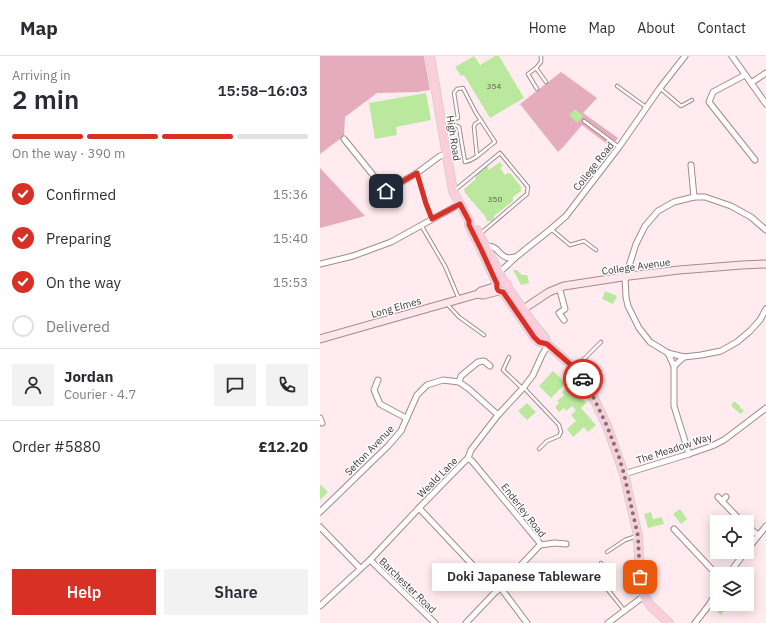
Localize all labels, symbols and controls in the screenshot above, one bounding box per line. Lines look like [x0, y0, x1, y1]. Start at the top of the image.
text: Map [20, 16, 58, 40]
text: Home [529, 19, 566, 37]
text: Map [588, 19, 615, 37]
text: About [637, 19, 675, 37]
text: Contact [697, 19, 746, 37]
text: Arriving in [12, 67, 71, 84]
text: 15:58–16:03 [218, 81, 308, 100]
house number: 354 [487, 81, 501, 91]
text: 2 min [12, 82, 79, 116]
street label: High Road [443, 114, 464, 162]
street label: College Road [570, 139, 617, 193]
text: On the way · 390 m [12, 145, 125, 162]
pin [369, 174, 403, 208]
icon: home [375, 180, 397, 202]
icon: check [12, 183, 34, 205]
text: Confirmed [46, 185, 116, 204]
text: 15:36 [273, 186, 308, 203]
house number: 350 [488, 194, 502, 204]
icon: check [12, 227, 34, 249]
text: Preparing [46, 229, 111, 248]
text: 15:40 [273, 230, 308, 247]
street label: College Avenue [601, 255, 672, 278]
icon: check [12, 271, 34, 293]
text: On the way [46, 273, 121, 292]
text: 15:53 [273, 274, 308, 291]
street label: Long Elmes [370, 294, 423, 321]
text: Delivered [46, 317, 110, 336]
courier [563, 359, 603, 399]
button: person [12, 364, 54, 406]
button: chat [214, 364, 256, 406]
button: phone [266, 364, 308, 406]
text: Jordan [64, 367, 113, 386]
icon: car [572, 368, 594, 390]
text: Courier · 4.7 [64, 386, 136, 403]
street label: Sefton Avenue [342, 422, 397, 478]
street label: The Meadow Way [635, 430, 714, 467]
text: Order #5880 [12, 437, 101, 456]
text: £12.20 [259, 437, 308, 456]
street label: Weald Lane [414, 454, 461, 500]
street label: Enderley Road [498, 481, 549, 540]
map controls [710, 515, 754, 611]
button: locate [710, 515, 754, 559]
street label: Barchester Road [376, 555, 439, 616]
pin [623, 560, 657, 594]
callout: Doki Japanese Tableware [432, 563, 616, 591]
icon: bag [629, 566, 651, 588]
button: layers [710, 567, 754, 611]
text: Doki Japanese Tableware [447, 568, 601, 585]
button: Help [12, 569, 156, 615]
button: Share [164, 569, 308, 615]

